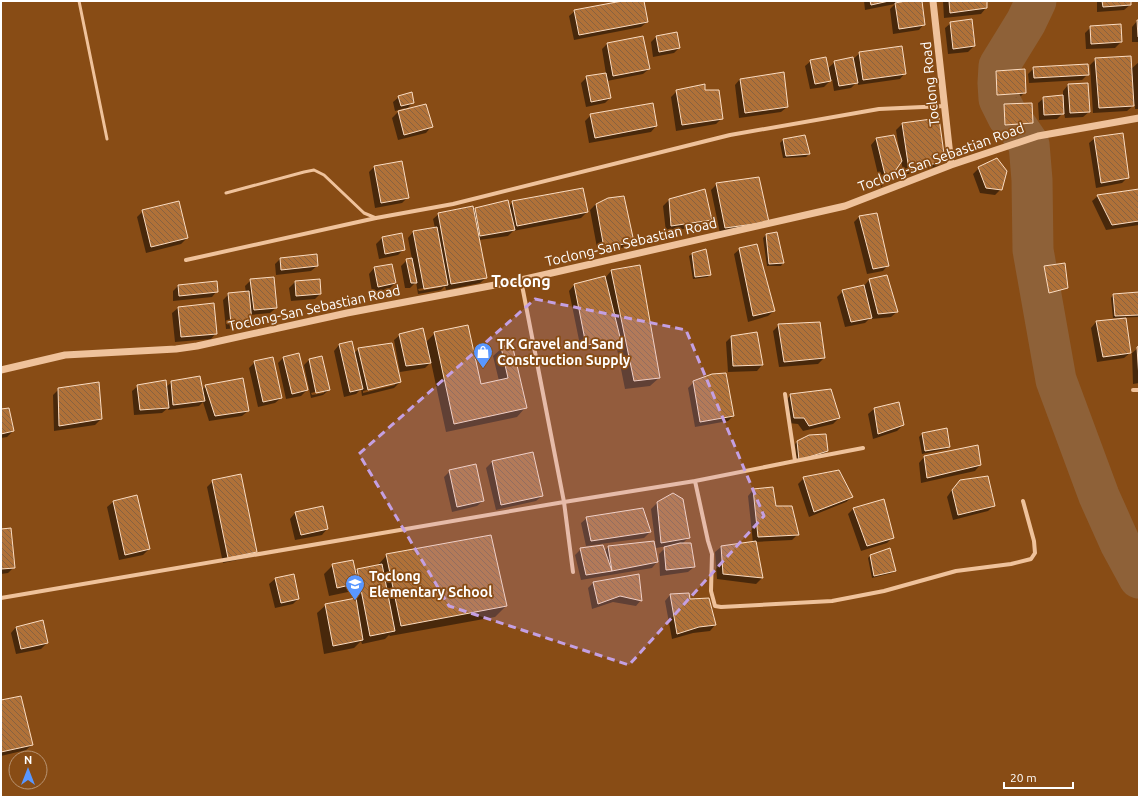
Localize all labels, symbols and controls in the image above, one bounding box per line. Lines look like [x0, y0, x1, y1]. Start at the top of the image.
street label: Toclong Road [918, 41, 942, 127]
street label: Toclong-San Sebastian Road [856, 119, 1026, 195]
street label: Toclong-San Sebastian Road [544, 214, 718, 270]
district label: Toclong [491, 272, 551, 290]
street label: Toclong-San Sebastian Road [226, 282, 402, 334]
place label: TK Gravel and Sand Construction Supply [497, 336, 631, 368]
shop icon: TK Gravel and Sand Construction Supply [472, 341, 494, 369]
place label: Toclong Elementary School [369, 568, 492, 600]
school or university icon: Toclong Elementary School [344, 573, 366, 601]
north arrow [8, 750, 48, 790]
text: N [24, 754, 32, 766]
scale bar [1004, 764, 1073, 790]
text: 20 m [1010, 771, 1037, 784]

